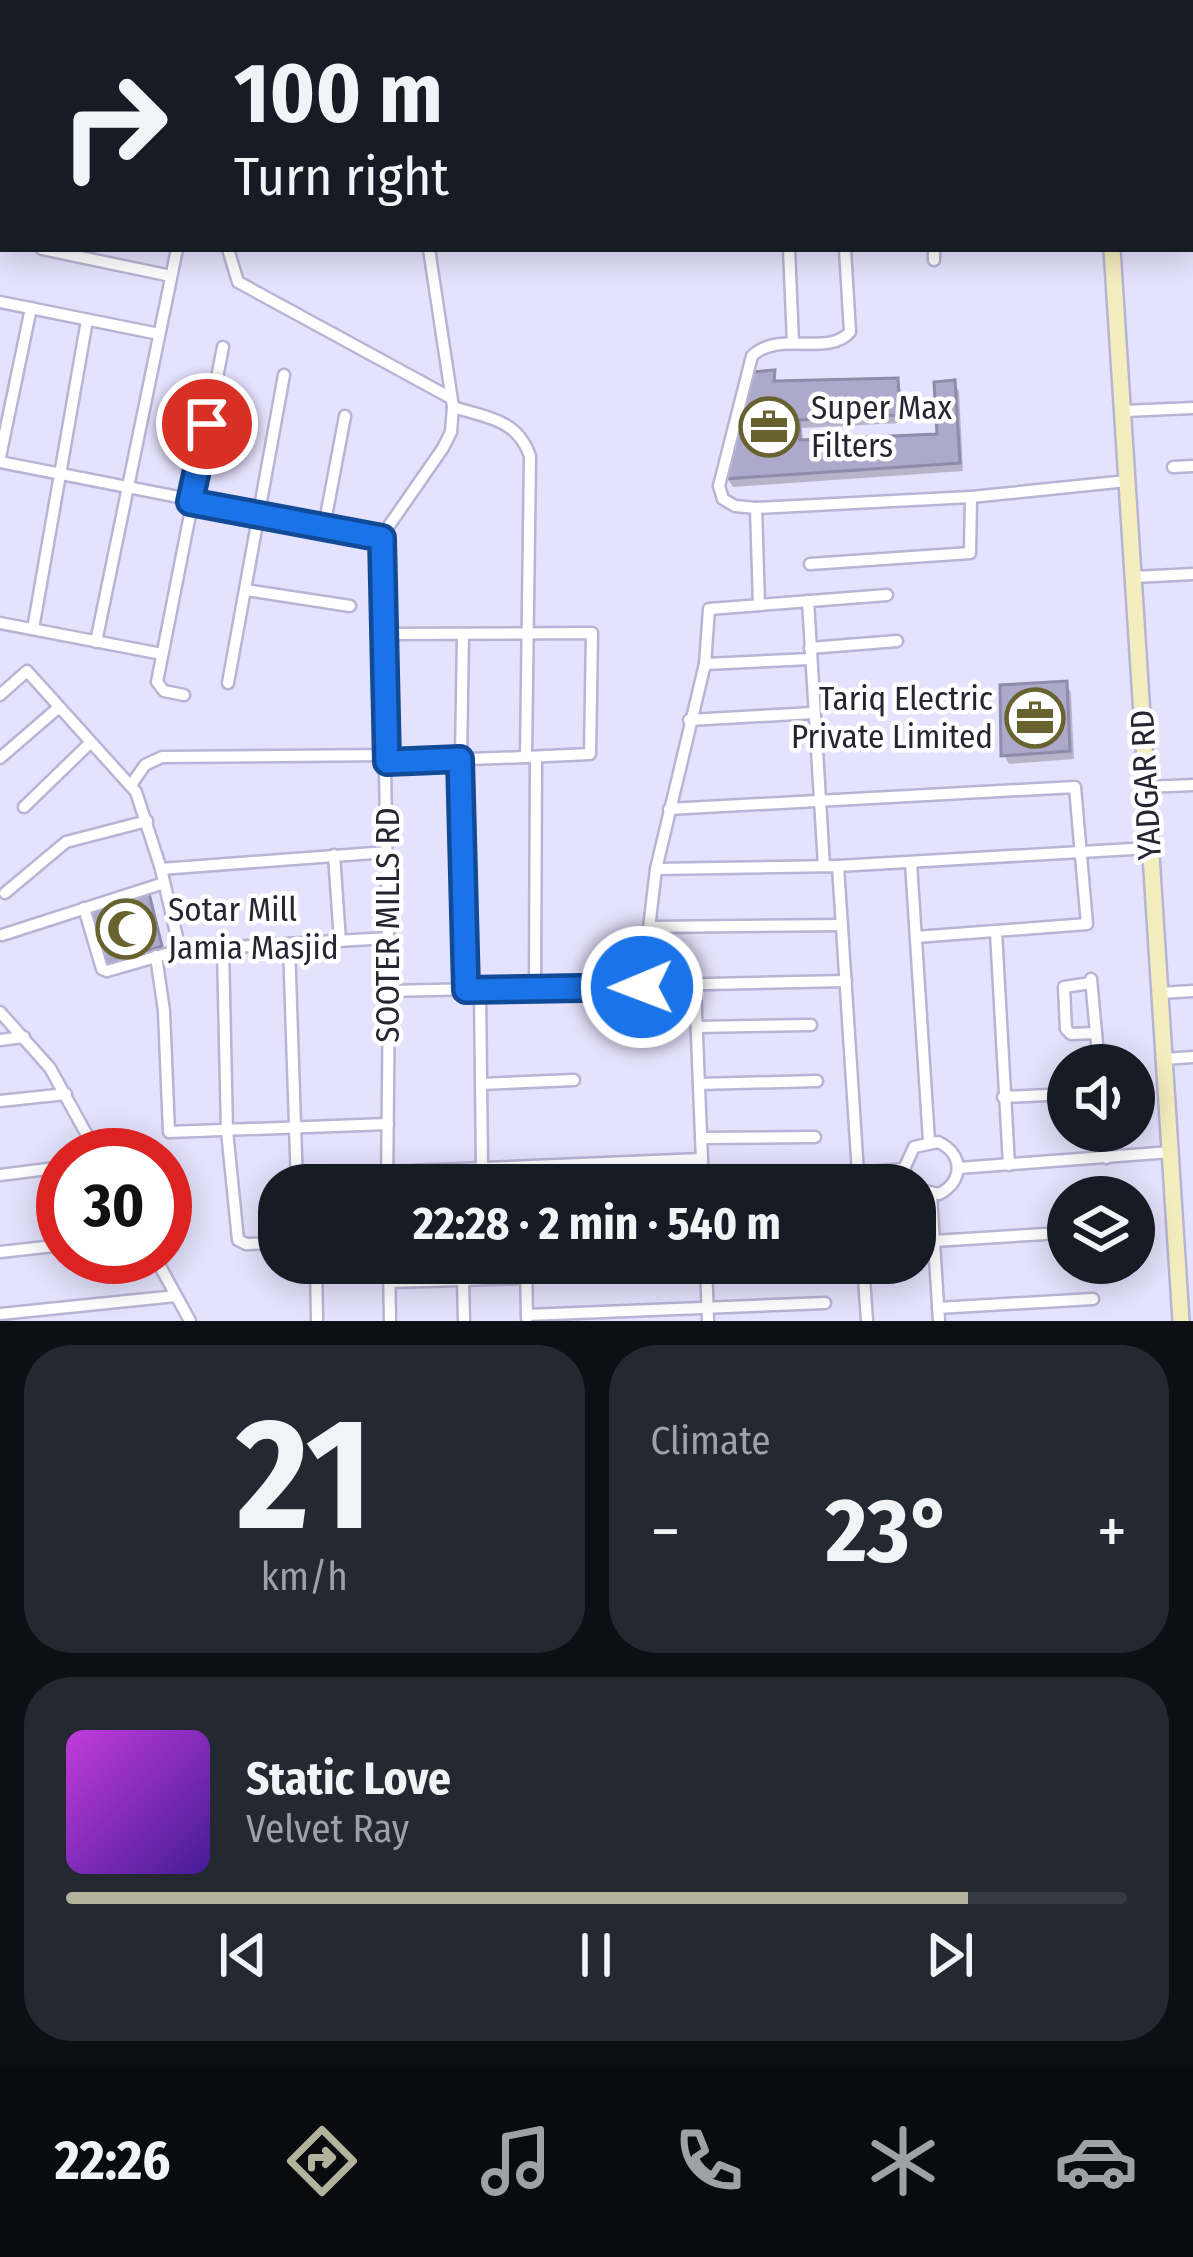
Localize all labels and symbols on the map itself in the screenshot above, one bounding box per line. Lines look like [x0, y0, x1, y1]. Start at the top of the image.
pin [156, 373, 258, 475]
place label: Super Max Filters [811, 388, 952, 466]
office icon: Super Max Filters [738, 396, 800, 458]
place label: Tariq Electric Private Limited [791, 679, 993, 757]
office icon: Tariq Electric Private Limited [1004, 687, 1066, 749]
street label: YADGAR RD [1122, 709, 1170, 861]
street label: SOOTER MILLS RD [368, 807, 408, 1043]
place label: Sotar Mill Jamia Masjid [168, 890, 339, 968]
mosque icon: Sotar Mill Jamia Masjid [95, 898, 157, 960]
position arrow [579, 924, 705, 1050]
speed limit sign: 30 [36, 1128, 192, 1284]

